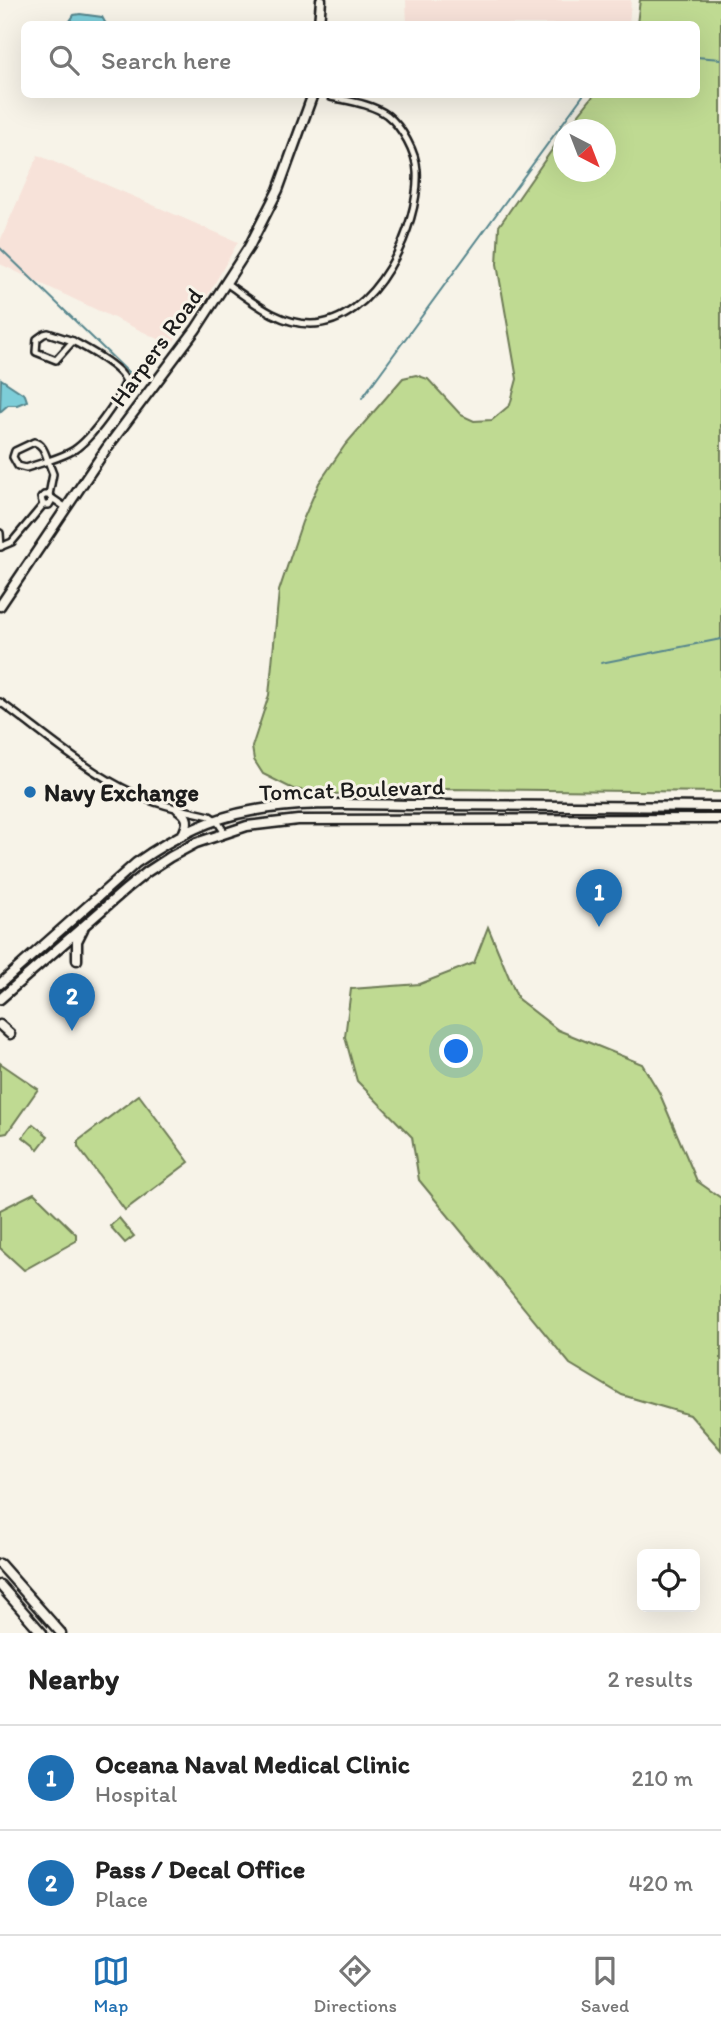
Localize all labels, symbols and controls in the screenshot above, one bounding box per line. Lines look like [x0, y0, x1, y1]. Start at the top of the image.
search box [21, 21, 700, 98]
icon: search [45, 41, 83, 79]
text: Search here [101, 44, 231, 76]
north arrow [553, 119, 616, 182]
street label: Harpers Road [103, 282, 209, 412]
street label: Tomcat Boulevard [258, 771, 446, 807]
place label: Navy Exchange [44, 778, 199, 808]
marker: Navy Exchange [22, 784, 38, 800]
pin: 1 [576, 869, 622, 927]
pin: 2 [49, 973, 95, 1031]
your location [439, 1034, 473, 1068]
map controls [637, 1549, 700, 1612]
button: locate [637, 1549, 700, 1612]
text: Nearby [28, 1660, 119, 1697]
text: 2 results [607, 1665, 693, 1693]
text: Oceana Naval Medical Clinic [95, 1748, 410, 1780]
text: 1 [46, 1764, 56, 1792]
text: 210 m [632, 1764, 693, 1792]
text: Hospital [95, 1780, 177, 1808]
text: Pass / Decal Office [95, 1853, 305, 1885]
text: 2 [45, 1869, 57, 1897]
text: 420 m [628, 1869, 693, 1897]
text: Place [95, 1885, 148, 1913]
tab: Map [92, 1952, 130, 2017]
tab: Directions [313, 1952, 397, 2017]
tab: Saved [581, 1952, 629, 2017]

